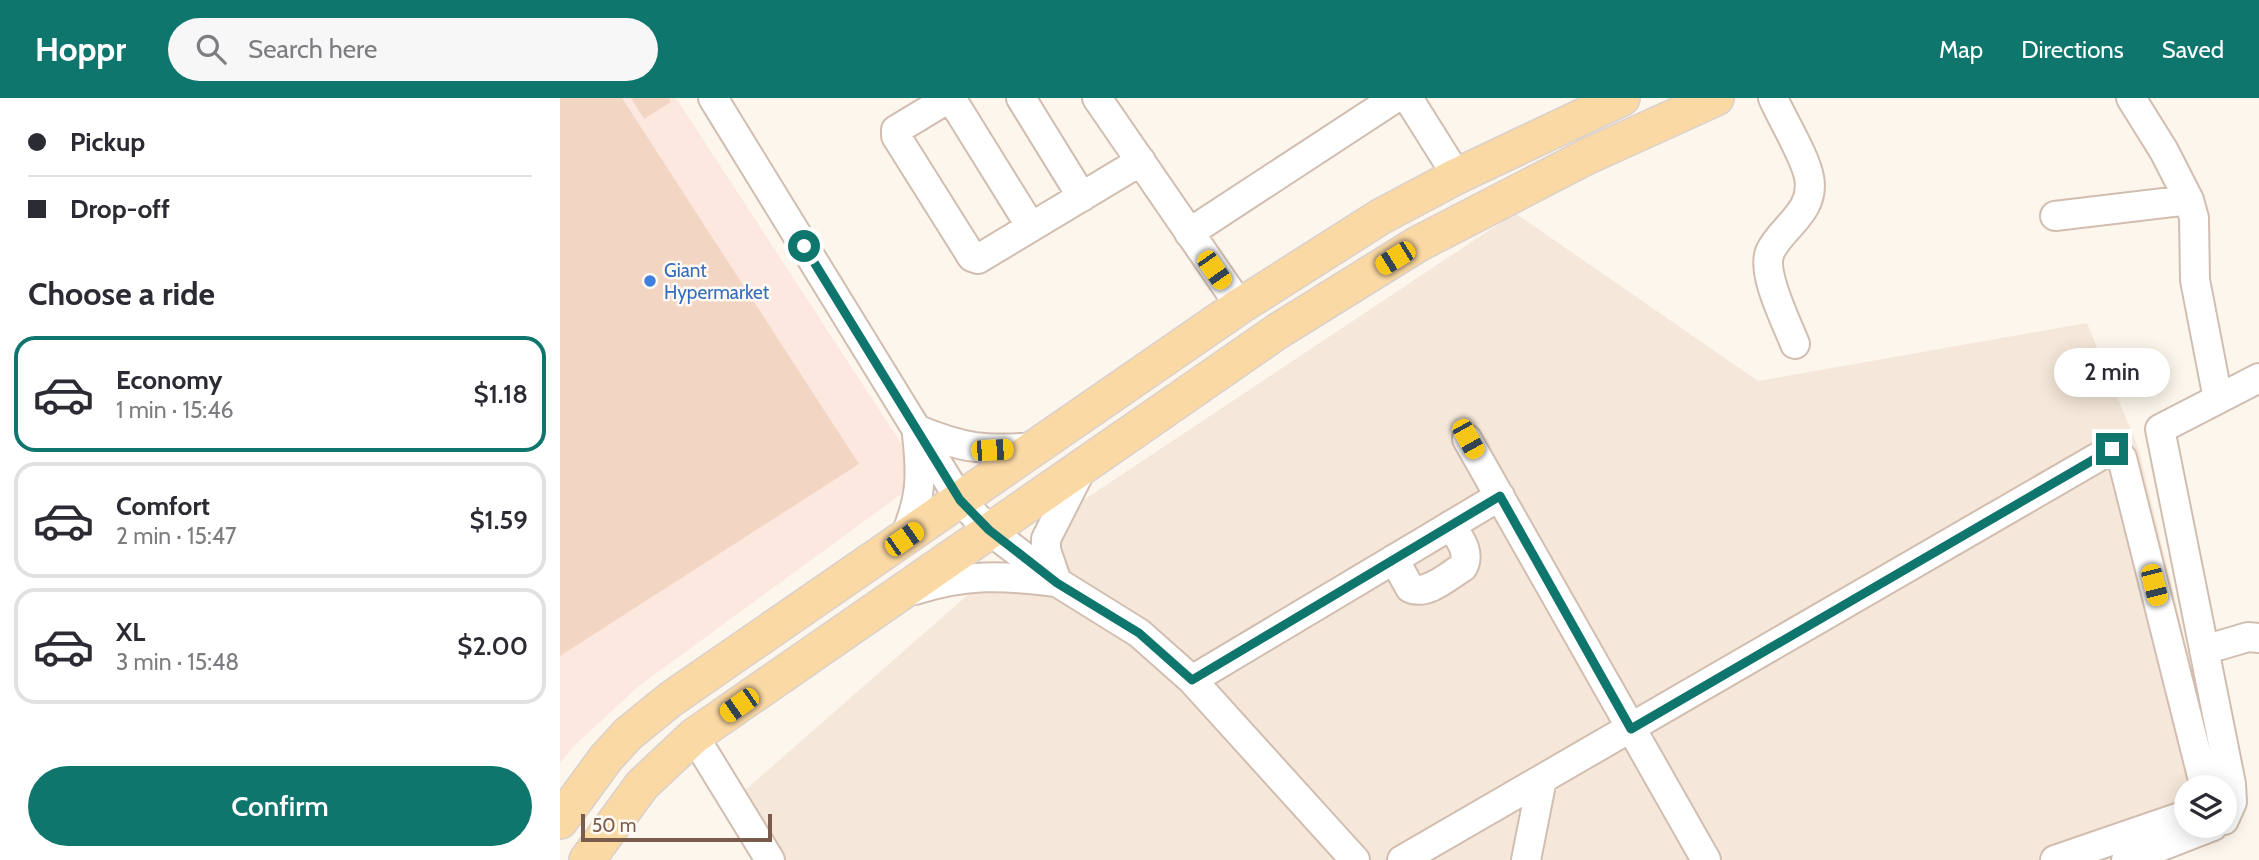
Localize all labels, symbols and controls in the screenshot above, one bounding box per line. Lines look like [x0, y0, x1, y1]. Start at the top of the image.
search box [168, 18, 658, 81]
text: Hoppr [35, 29, 126, 69]
icon: search [192, 30, 230, 68]
text: Search here [248, 33, 377, 65]
text: Map [1939, 35, 1983, 64]
text: Directions [2021, 35, 2124, 64]
text: Saved [2162, 35, 2224, 64]
text: Pickup [70, 126, 145, 158]
text: Drop-off [70, 193, 170, 225]
route start [788, 230, 820, 262]
car [1372, 238, 1419, 278]
car [1194, 247, 1235, 293]
place label: Giant Hypermarket [664, 259, 770, 304]
marker: Giant Hypermarket [642, 273, 658, 289]
text: Choose a ride [28, 274, 215, 313]
callout: 2 min [2054, 348, 2170, 396]
text: 2 min [2084, 358, 2140, 386]
icon: car [32, 363, 95, 426]
text: Economy [116, 364, 222, 396]
text: $1.18 [474, 378, 528, 410]
text: 1 min · 15:46 [116, 396, 233, 424]
car [1449, 416, 1488, 462]
route end [2096, 433, 2128, 465]
car [971, 438, 1014, 462]
icon: car [32, 489, 95, 552]
text: Comfort [116, 490, 210, 522]
text: $1.59 [469, 504, 528, 536]
car [881, 518, 928, 560]
text: 2 min · 15:47 [116, 522, 237, 550]
car [2139, 562, 2170, 608]
icon: car [32, 615, 95, 678]
text: XL [116, 616, 145, 648]
text: $2.00 [457, 630, 528, 662]
text: 3 min · 15:48 [116, 648, 239, 676]
car [716, 684, 763, 726]
button: Confirm [28, 766, 532, 846]
map controls [2174, 775, 2237, 838]
button: layers [2174, 775, 2237, 838]
scale bar [581, 811, 772, 843]
text: 50 m [592, 814, 636, 837]

